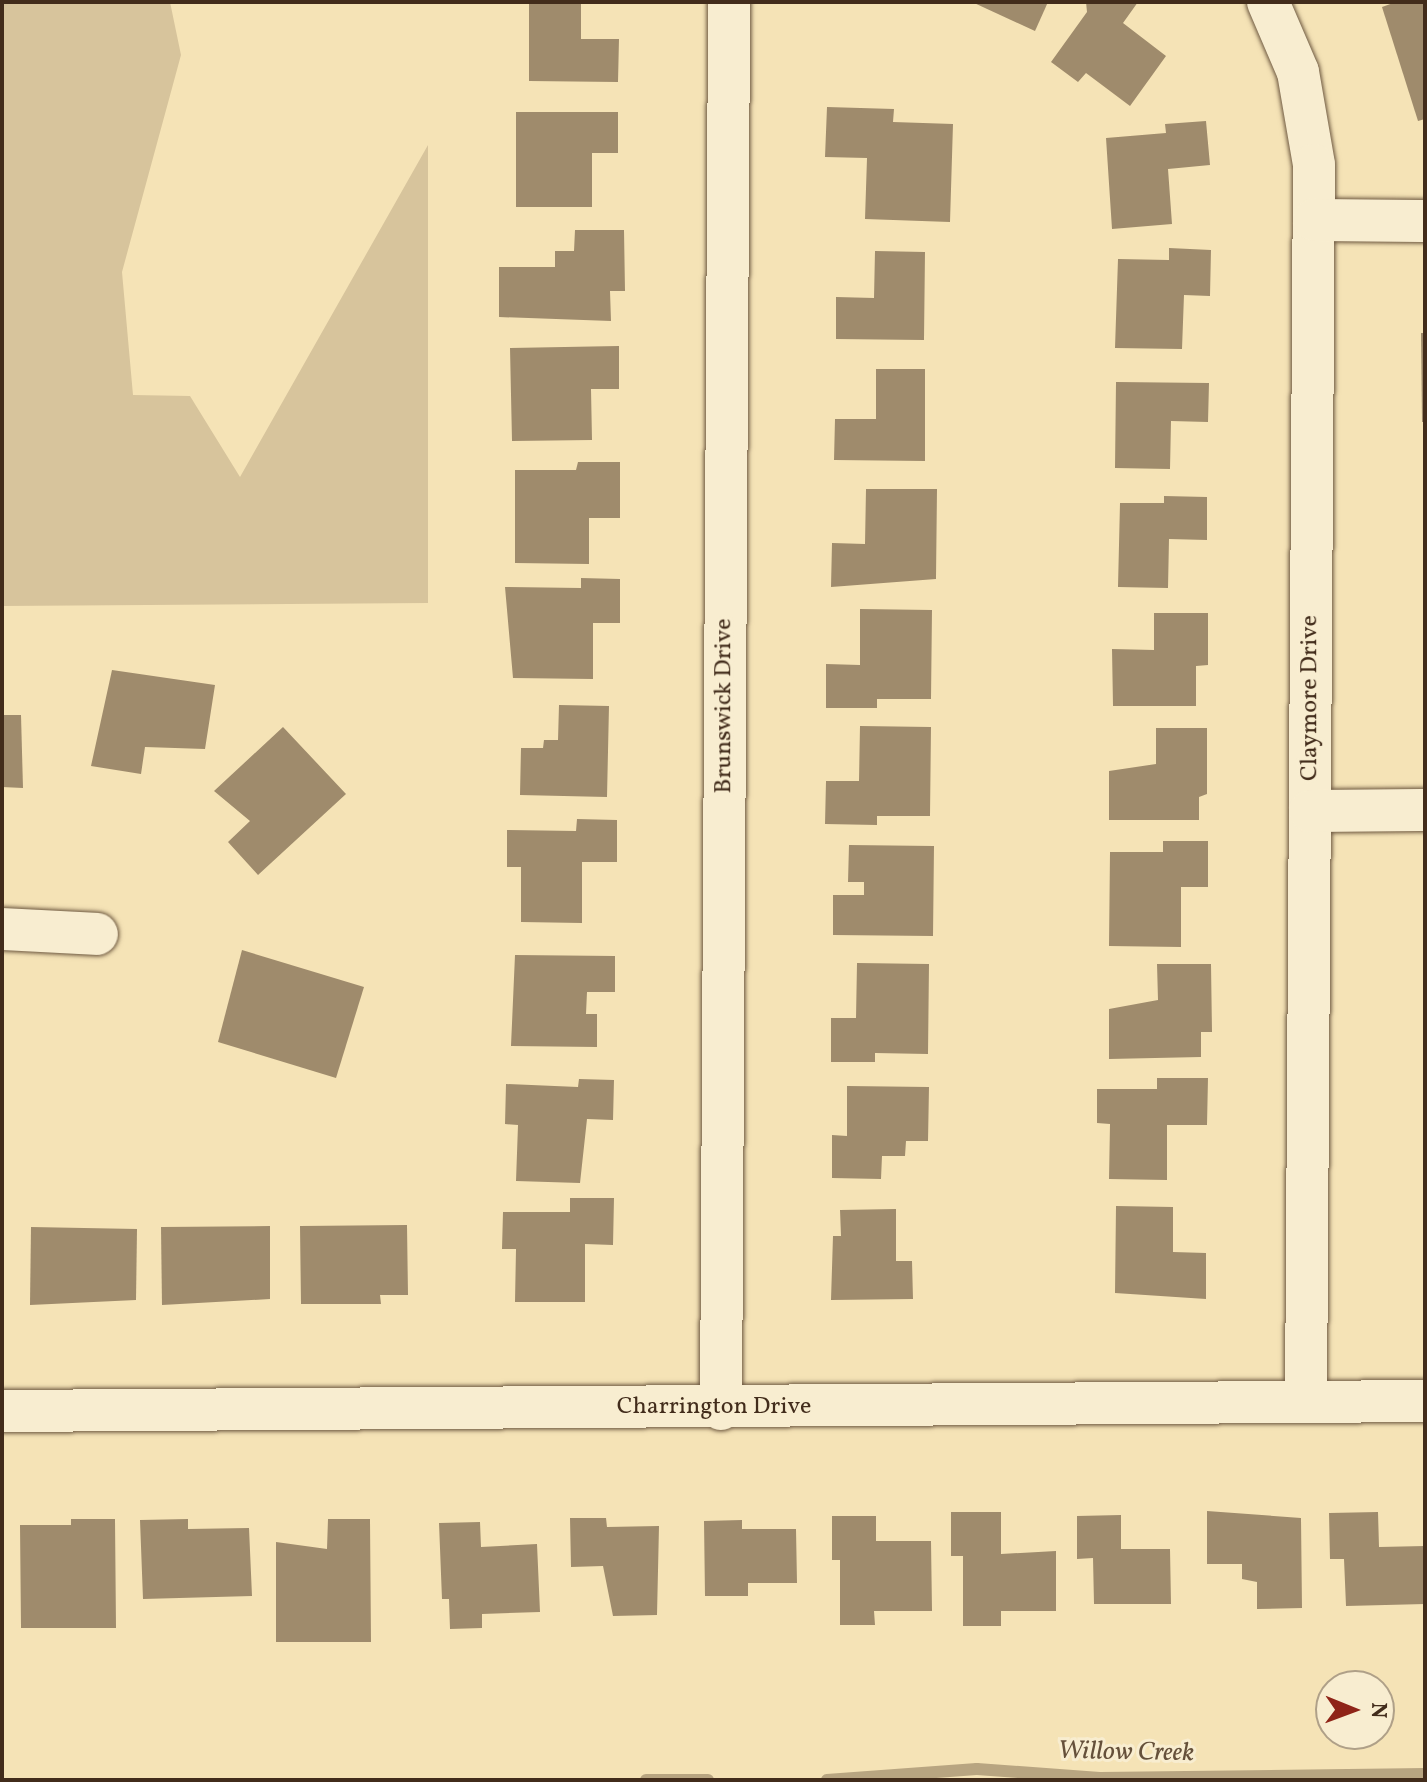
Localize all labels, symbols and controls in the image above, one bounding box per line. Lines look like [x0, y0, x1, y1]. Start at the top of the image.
street label: Claymore Drive [1297, 615, 1325, 781]
street label: Brunswick Drive [711, 618, 739, 794]
street label: Charrington Drive [617, 1394, 811, 1422]
north arrow [1315, 1670, 1395, 1750]
text: N [1362, 1702, 1393, 1719]
water label: Willow Creek [1058, 1736, 1194, 1770]

